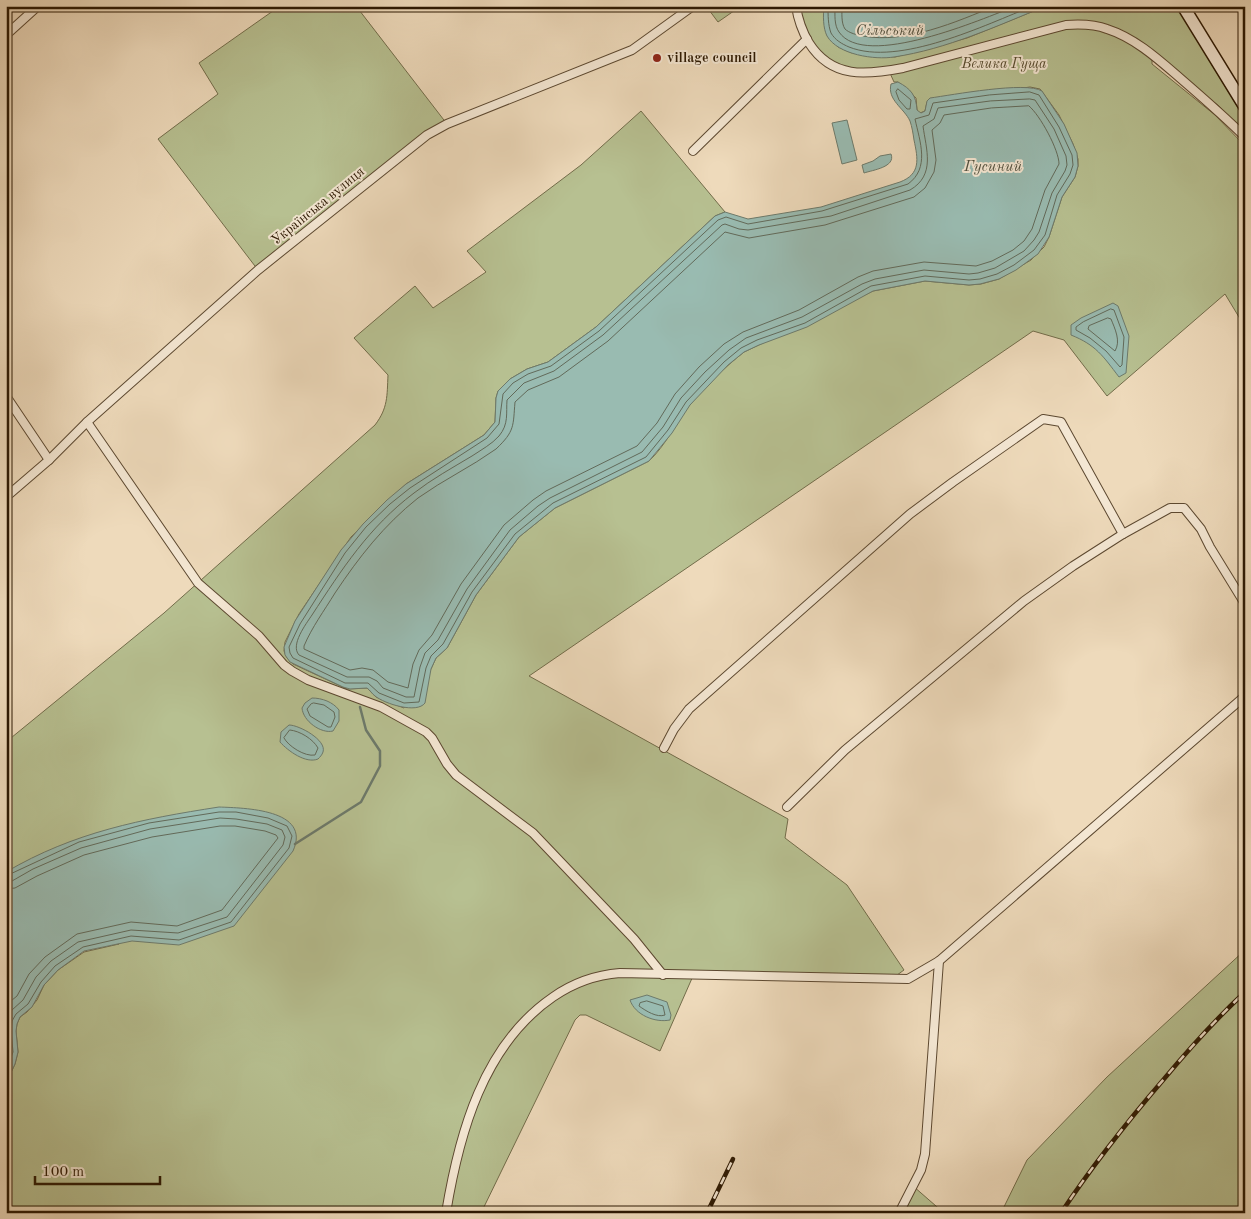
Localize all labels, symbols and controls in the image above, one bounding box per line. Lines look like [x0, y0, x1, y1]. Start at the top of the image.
water label: Сільський [856, 24, 925, 39]
place label: village council [667, 51, 757, 65]
marker: village council [651, 52, 663, 64]
park label: Велика Гуща [961, 57, 1047, 72]
water label: Гусиний [963, 160, 1022, 175]
street label: Українська вулиця [269, 164, 367, 248]
scale bar [35, 1154, 160, 1186]
text: 100 m [42, 1165, 84, 1180]

